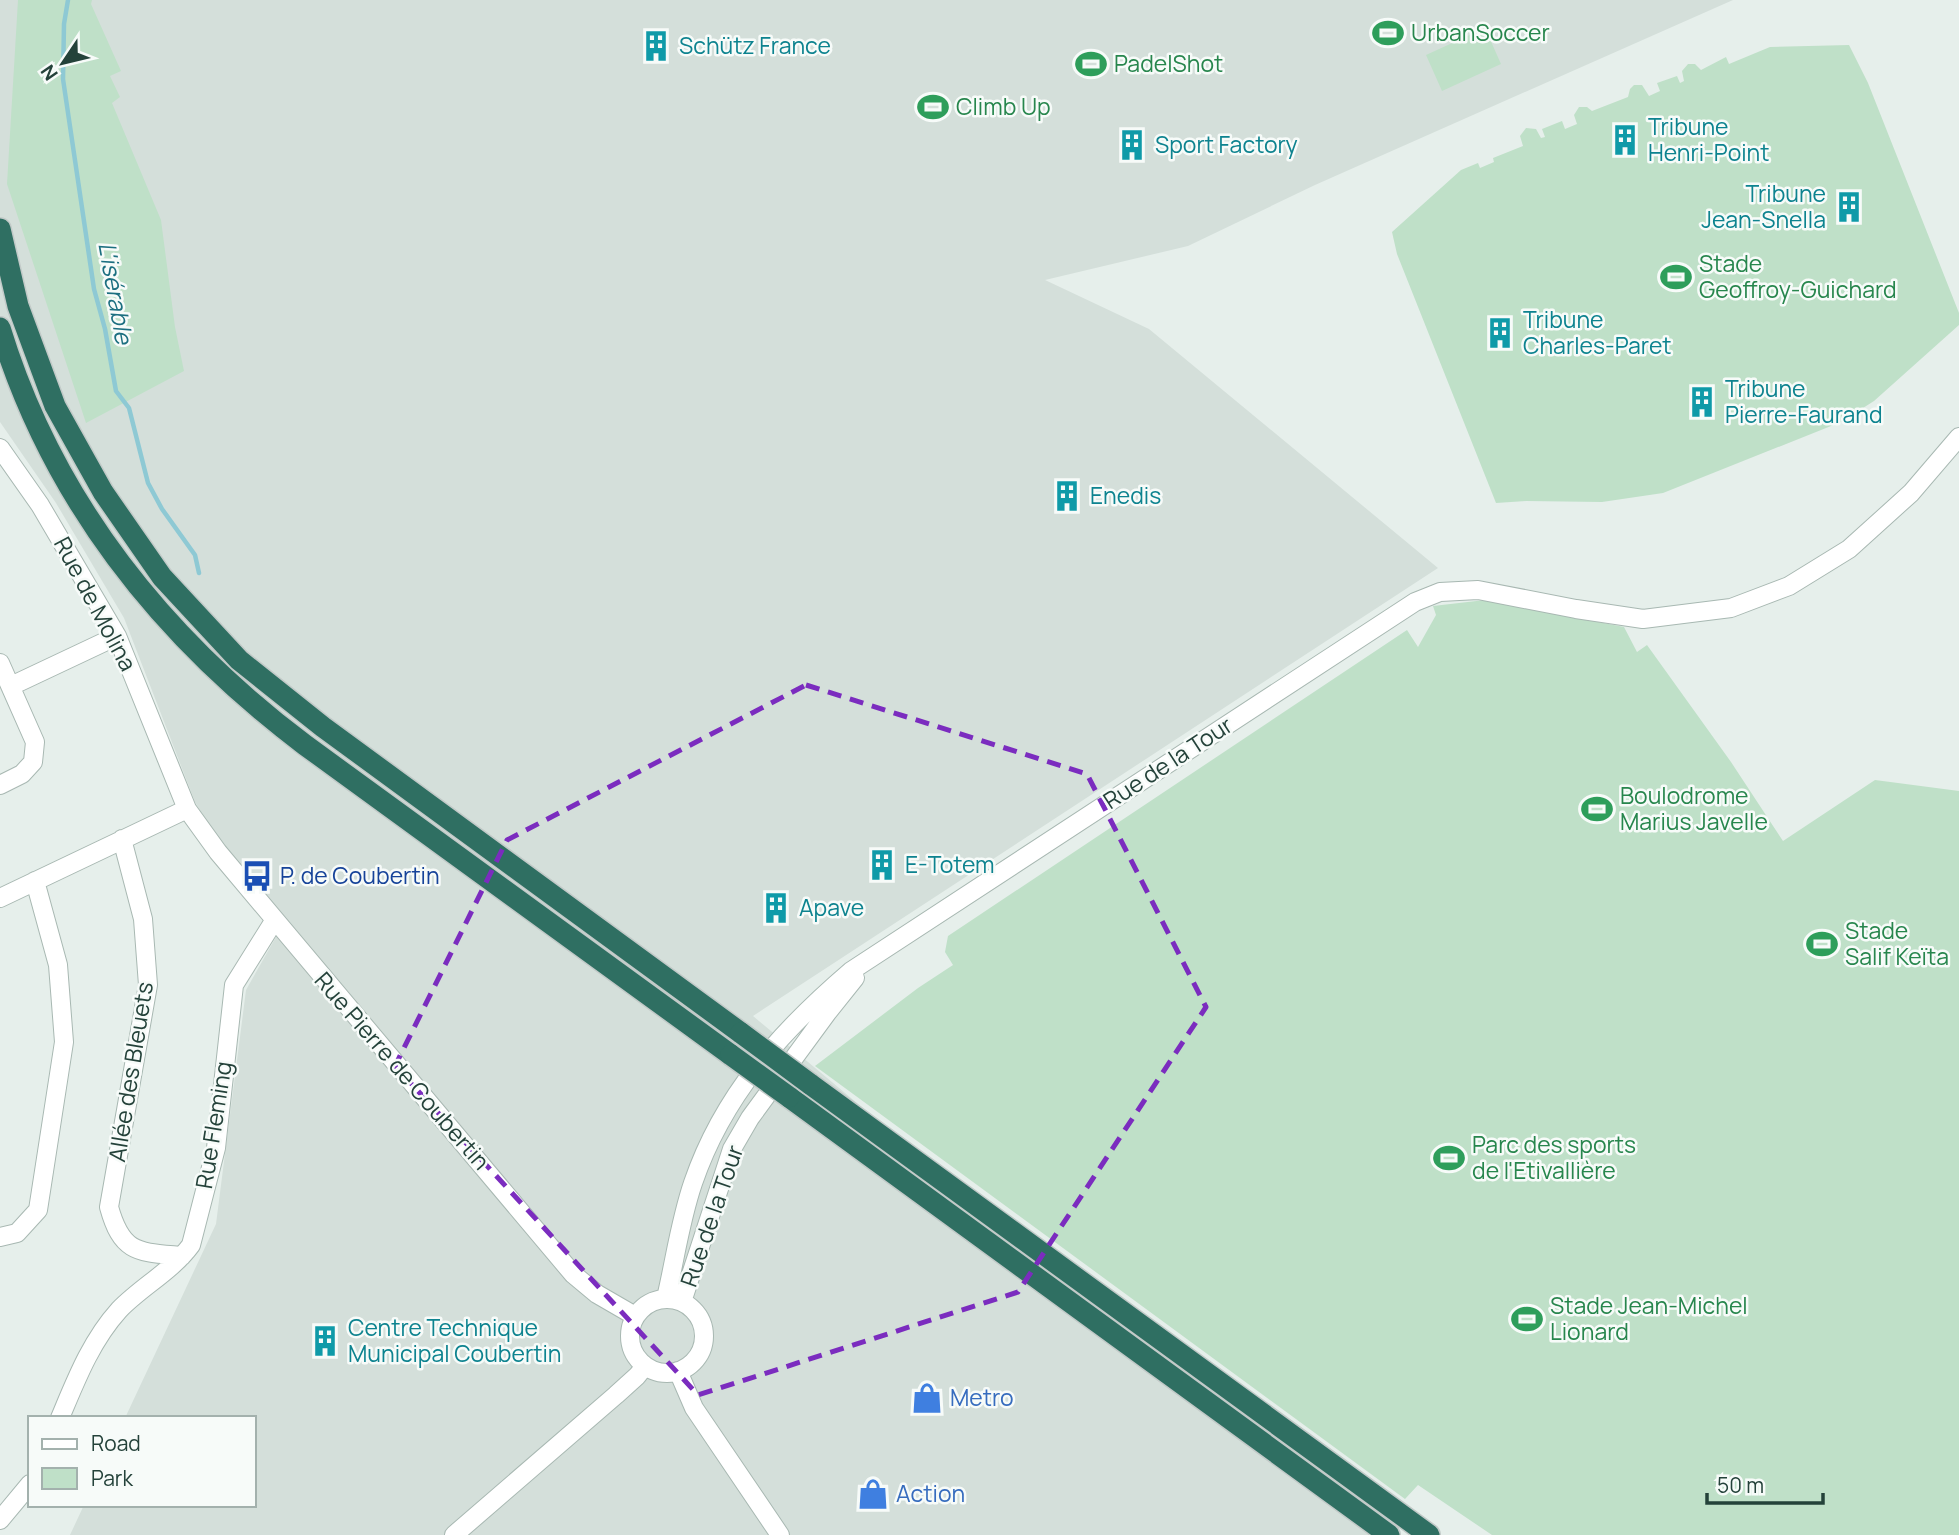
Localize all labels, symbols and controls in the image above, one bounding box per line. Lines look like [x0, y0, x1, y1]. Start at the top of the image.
sports icon: UrbanSoccer [1371, 16, 1405, 50]
place label: UrbanSoccer [1411, 16, 1550, 48]
north arrow [28, 28, 98, 98]
building icon: Schütz France [639, 29, 673, 63]
place label: Schütz France [679, 29, 831, 61]
sports icon: PadelShot [1074, 47, 1108, 81]
place label: PadelShot [1114, 47, 1223, 79]
text: N [35, 60, 64, 86]
sports icon: Climb Up [916, 90, 950, 124]
place label: Climb Up [956, 90, 1051, 122]
place label: Tribune Henri-Point [1648, 110, 1770, 168]
building icon: Tribune Henri-Point [1608, 123, 1642, 157]
building icon: Sport Factory [1115, 128, 1149, 162]
place label: Sport Factory [1155, 128, 1298, 160]
place label: Tribune Jean-Snella [1701, 177, 1826, 235]
building icon: Tribune Jean-Snella [1832, 190, 1866, 224]
water label: L'isérable [91, 239, 142, 348]
place label: Stade Geoffroy-Guichard [1699, 247, 1897, 305]
sports icon: Stade Geoffroy-Guichard [1659, 260, 1693, 294]
place label: Tribune Charles-Paret [1523, 303, 1672, 361]
building icon: Tribune Charles-Paret [1483, 316, 1517, 350]
place label: Tribune Pierre-Faurand [1725, 372, 1883, 430]
building icon: Tribune Pierre-Faurand [1685, 385, 1719, 419]
building icon: Enedis [1050, 479, 1084, 513]
place label: Enedis [1090, 479, 1161, 511]
street label: Rue de Molina [47, 531, 145, 676]
street label: Rue de la Tour [1097, 708, 1238, 816]
place label: Boulodrome Marius Javelle [1620, 779, 1768, 837]
sports icon: Boulodrome Marius Javelle [1580, 792, 1614, 826]
building icon: E-Totem [865, 848, 899, 882]
place label: E-Totem [905, 848, 995, 880]
bus stop icon: P. de Coubertin [240, 859, 274, 893]
place label: P. de Coubertin [280, 859, 440, 891]
building icon: Apave [759, 891, 793, 925]
place label: Apave [799, 891, 864, 923]
place label: Stade Salif Keïta [1845, 914, 1949, 972]
sports icon: Stade Salif Keïta [1805, 927, 1839, 961]
street label: Rue Pierre de Coubertin [308, 965, 498, 1176]
street label: Allée des Bleuets [100, 980, 160, 1164]
street label: Rue Fleming [187, 1059, 239, 1191]
place label: Parc des sports de l'Etivallière [1472, 1128, 1636, 1186]
street label: Rue de la Tour [672, 1140, 750, 1291]
sports icon: Parc des sports de l'Etivallière [1432, 1141, 1466, 1175]
place label: Stade Jean-Michel Lionard [1550, 1289, 1748, 1347]
sports icon: Stade Jean-Michel Lionard [1510, 1302, 1544, 1336]
place label: Centre Technique Municipal Coubertin [348, 1311, 561, 1369]
building icon: Centre Technique Municipal Coubertin [308, 1324, 342, 1358]
shop icon: Metro [910, 1381, 944, 1415]
place label: Metro [950, 1381, 1014, 1413]
legend [28, 1416, 256, 1507]
text: Road [91, 1429, 141, 1457]
scale bar [1707, 1462, 1822, 1506]
text: Park [91, 1464, 133, 1492]
text: 50 m [1717, 1471, 1764, 1499]
shop icon: Action [856, 1477, 890, 1511]
place label: Action [896, 1477, 965, 1509]

